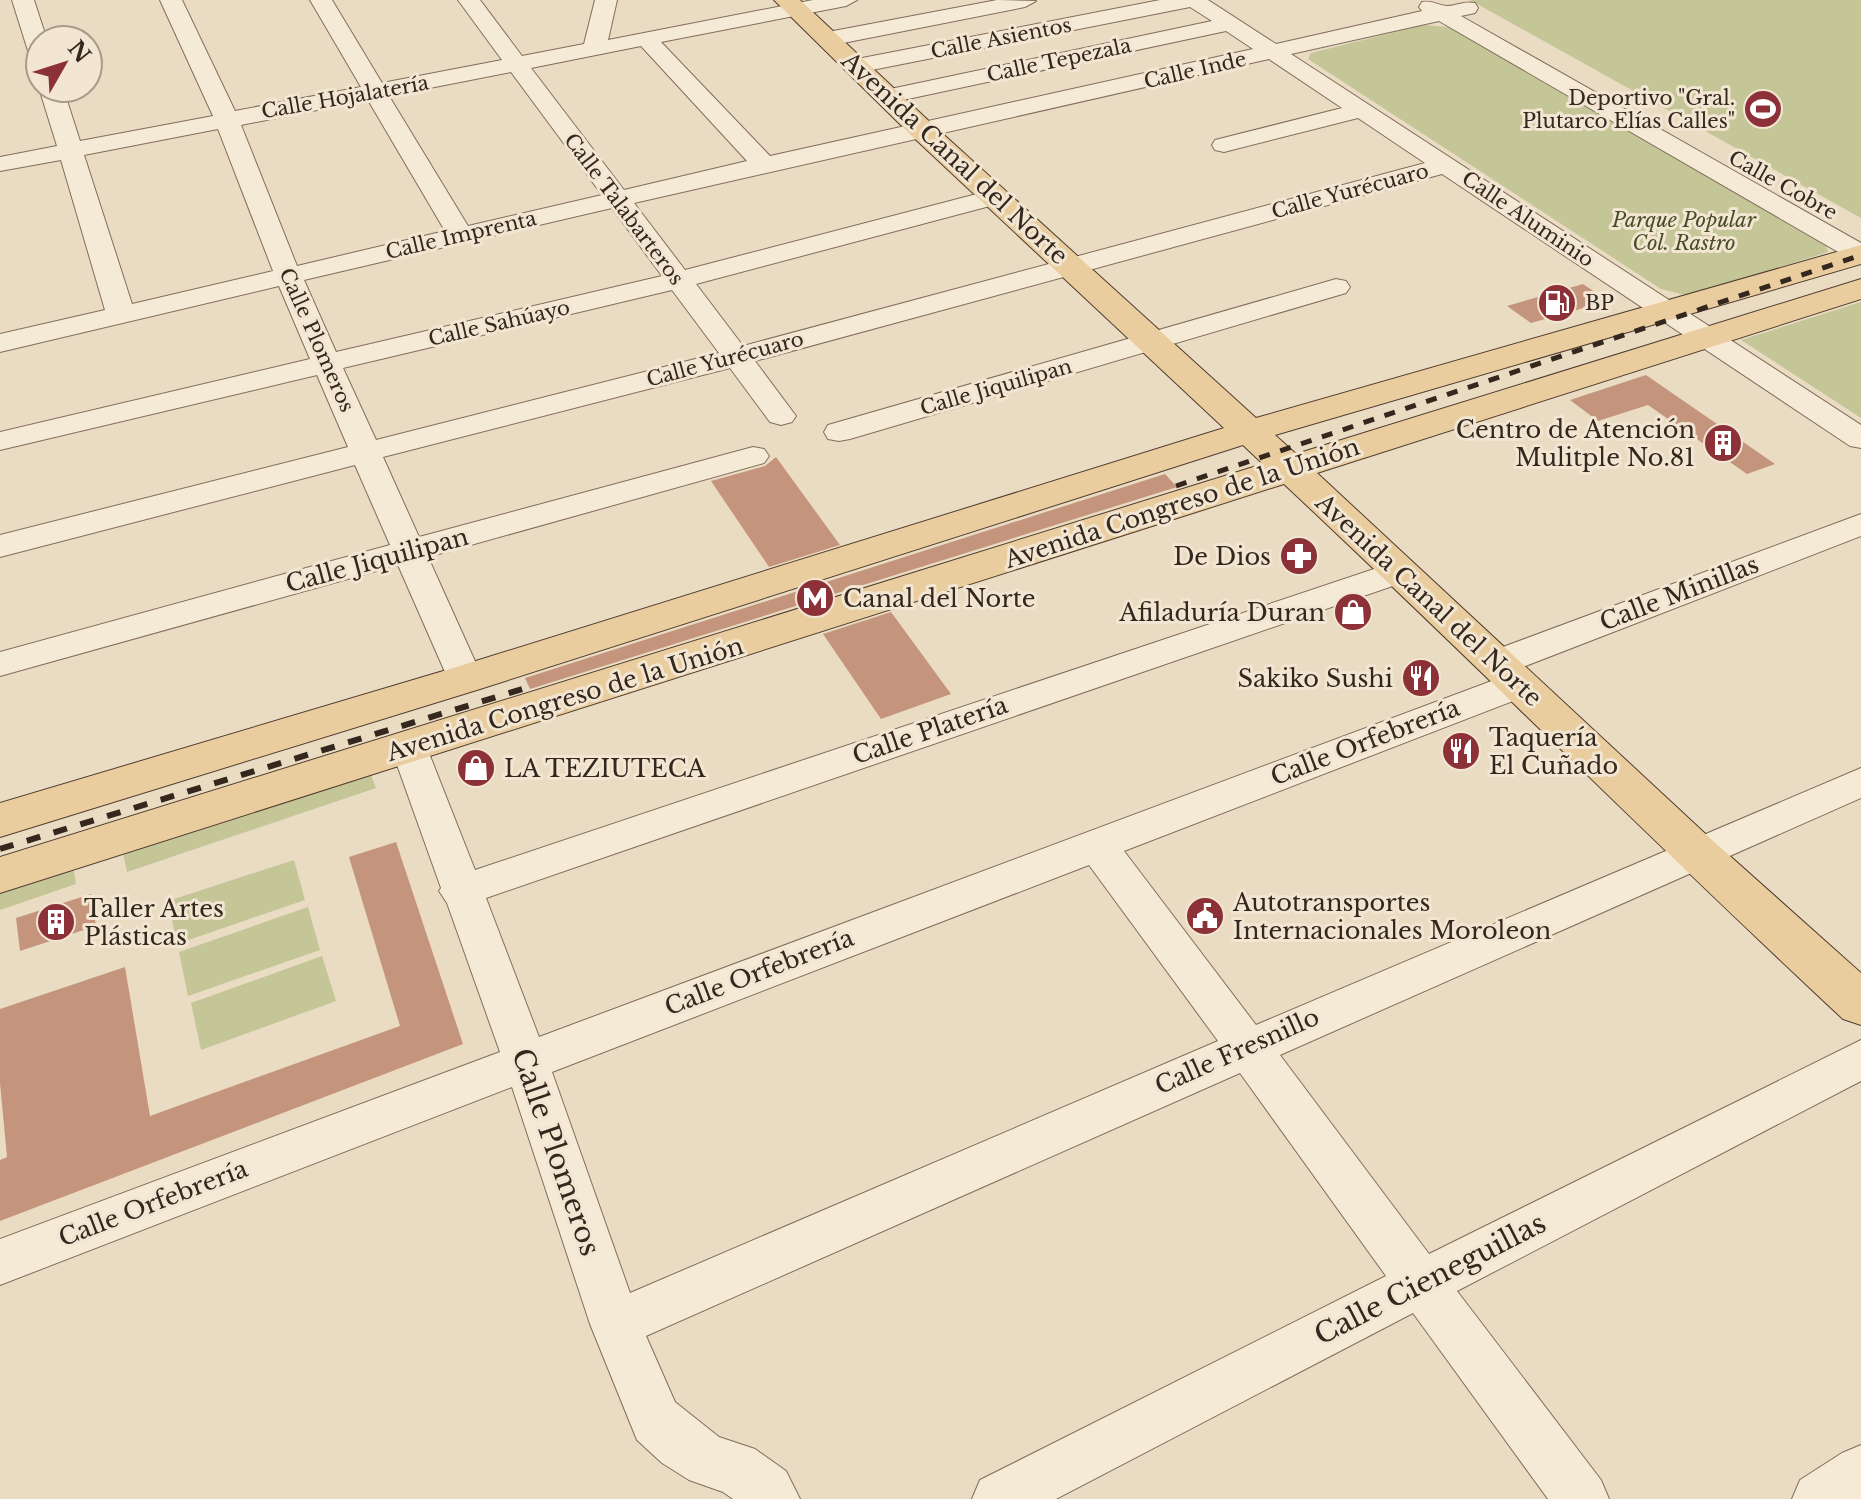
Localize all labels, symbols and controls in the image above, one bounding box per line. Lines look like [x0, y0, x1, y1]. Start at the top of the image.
street label: Calle Asientos [929, 13, 1073, 63]
north arrow [24, 24, 104, 104]
street label: Calle Tepezala [985, 33, 1134, 87]
text: N [62, 35, 96, 69]
street label: Avenida Canal del Norte [835, 45, 1074, 270]
street label: Calle Inde [1141, 47, 1249, 93]
street label: Calle Hojalatería [259, 70, 431, 124]
place label: Deportivo "Gral. Plutarco Elías Calles" [1522, 86, 1735, 133]
sports icon: Deportivo "Gral. Plutarco Elías Calles" [1742, 88, 1784, 130]
street label: Calle Talabarteros [559, 128, 689, 290]
street label: Calle Cobre [1725, 145, 1841, 225]
street label: Calle Yurécuaro [1269, 158, 1431, 224]
street label: Calle Aluminio [1458, 166, 1598, 272]
street label: Calle Imprenta [383, 206, 540, 264]
park label: Parque Popular Col. Rastro [1611, 208, 1757, 255]
street label: Calle Plomeros [275, 264, 359, 416]
fuel station icon: BP [1536, 282, 1578, 324]
place label: BP [1585, 291, 1614, 315]
street label: Calle Sahúayo [426, 295, 572, 351]
street label: Calle Yurécuaro [644, 326, 806, 392]
street label: Calle Jiquilipan [917, 354, 1075, 420]
place label: Centro de Atención Mulitple No.81 [1456, 415, 1695, 472]
building icon: Centro de Atención Mulitple No.81 [1702, 422, 1744, 464]
street label: Avenida Congreso de la Unión [1000, 432, 1363, 575]
street label: Avenida Canal del Norte [1309, 487, 1548, 712]
street label: Calle Jiquilipan [282, 522, 472, 598]
pharmacy icon: De Dios [1278, 535, 1320, 577]
place label: De Dios [1173, 542, 1271, 571]
street label: Calle Minillas [1596, 549, 1762, 637]
metro station icon: Canal del Norte [794, 577, 836, 619]
place label: Canal del Norte [843, 584, 1036, 613]
shop icon: Afiladuría Duran [1332, 591, 1374, 633]
place label: Afiladuría Duran [1118, 598, 1325, 627]
street label: Avenida Congreso de la Unión [382, 631, 747, 767]
restaurant icon: Sakiko Sushi [1400, 657, 1442, 699]
place label: Sakiko Sushi [1238, 664, 1393, 693]
street label: Calle Platería [849, 690, 1012, 770]
street label: Calle Orfebrería [1267, 692, 1464, 791]
place label: Taquería El Cuñado [1489, 723, 1618, 780]
restaurant icon: Taquería El Cuñado [1440, 730, 1482, 772]
shop icon: LA TEZIUTECA [455, 747, 497, 789]
place label: LA TEZIUTECA [504, 754, 706, 783]
place label: Autotransportes Internacionales Moroleon [1232, 888, 1551, 945]
place label: Taller Artes Plásticas [84, 894, 224, 951]
public building icon: Autotransportes Internacionales Moroleon [1184, 895, 1226, 937]
building icon: Taller Artes Plásticas [35, 901, 77, 943]
street label: Calle Orfebrería [661, 922, 858, 1021]
street label: Calle Fresnillo [1150, 1002, 1324, 1100]
street label: Calle Plomeros [504, 1044, 608, 1260]
street label: Calle Orfebrería [55, 1153, 252, 1252]
street label: Calle Cieneguillas [1308, 1205, 1552, 1353]

